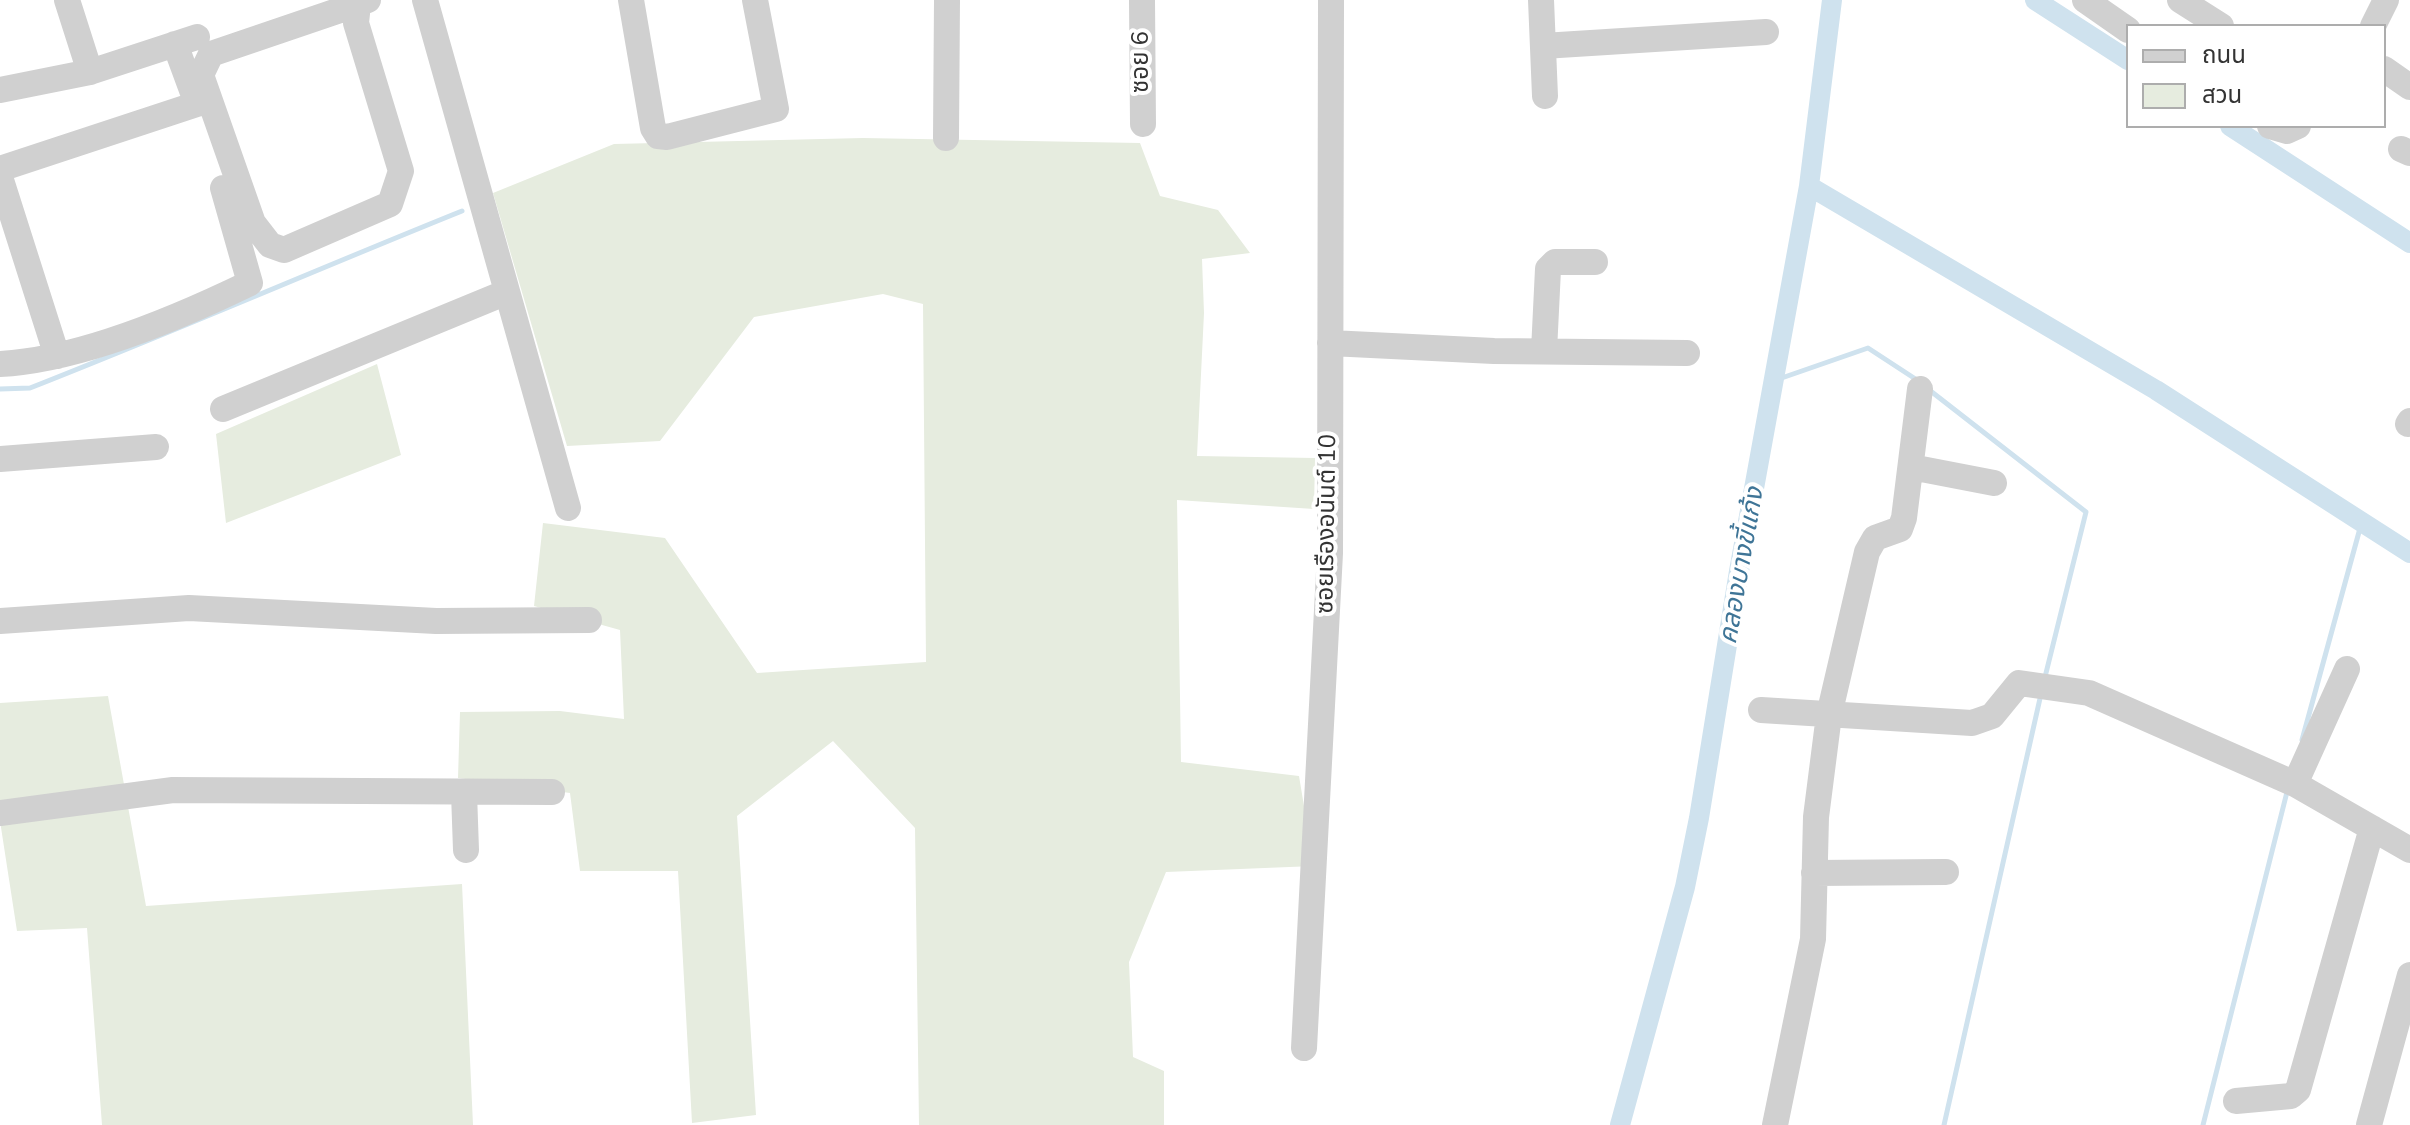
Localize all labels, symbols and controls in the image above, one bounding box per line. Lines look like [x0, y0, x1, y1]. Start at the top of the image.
legend [2126, 24, 2386, 128]
street label: ซอย 6 [1128, 31, 1156, 93]
text: ถนน [2202, 39, 2246, 71]
text: สวน [2202, 79, 2242, 111]
street label: ซอยเรืองอนันต์ 10 [1312, 434, 1344, 614]
water label: คลองบางขี้แก้ง [1714, 485, 1772, 647]

